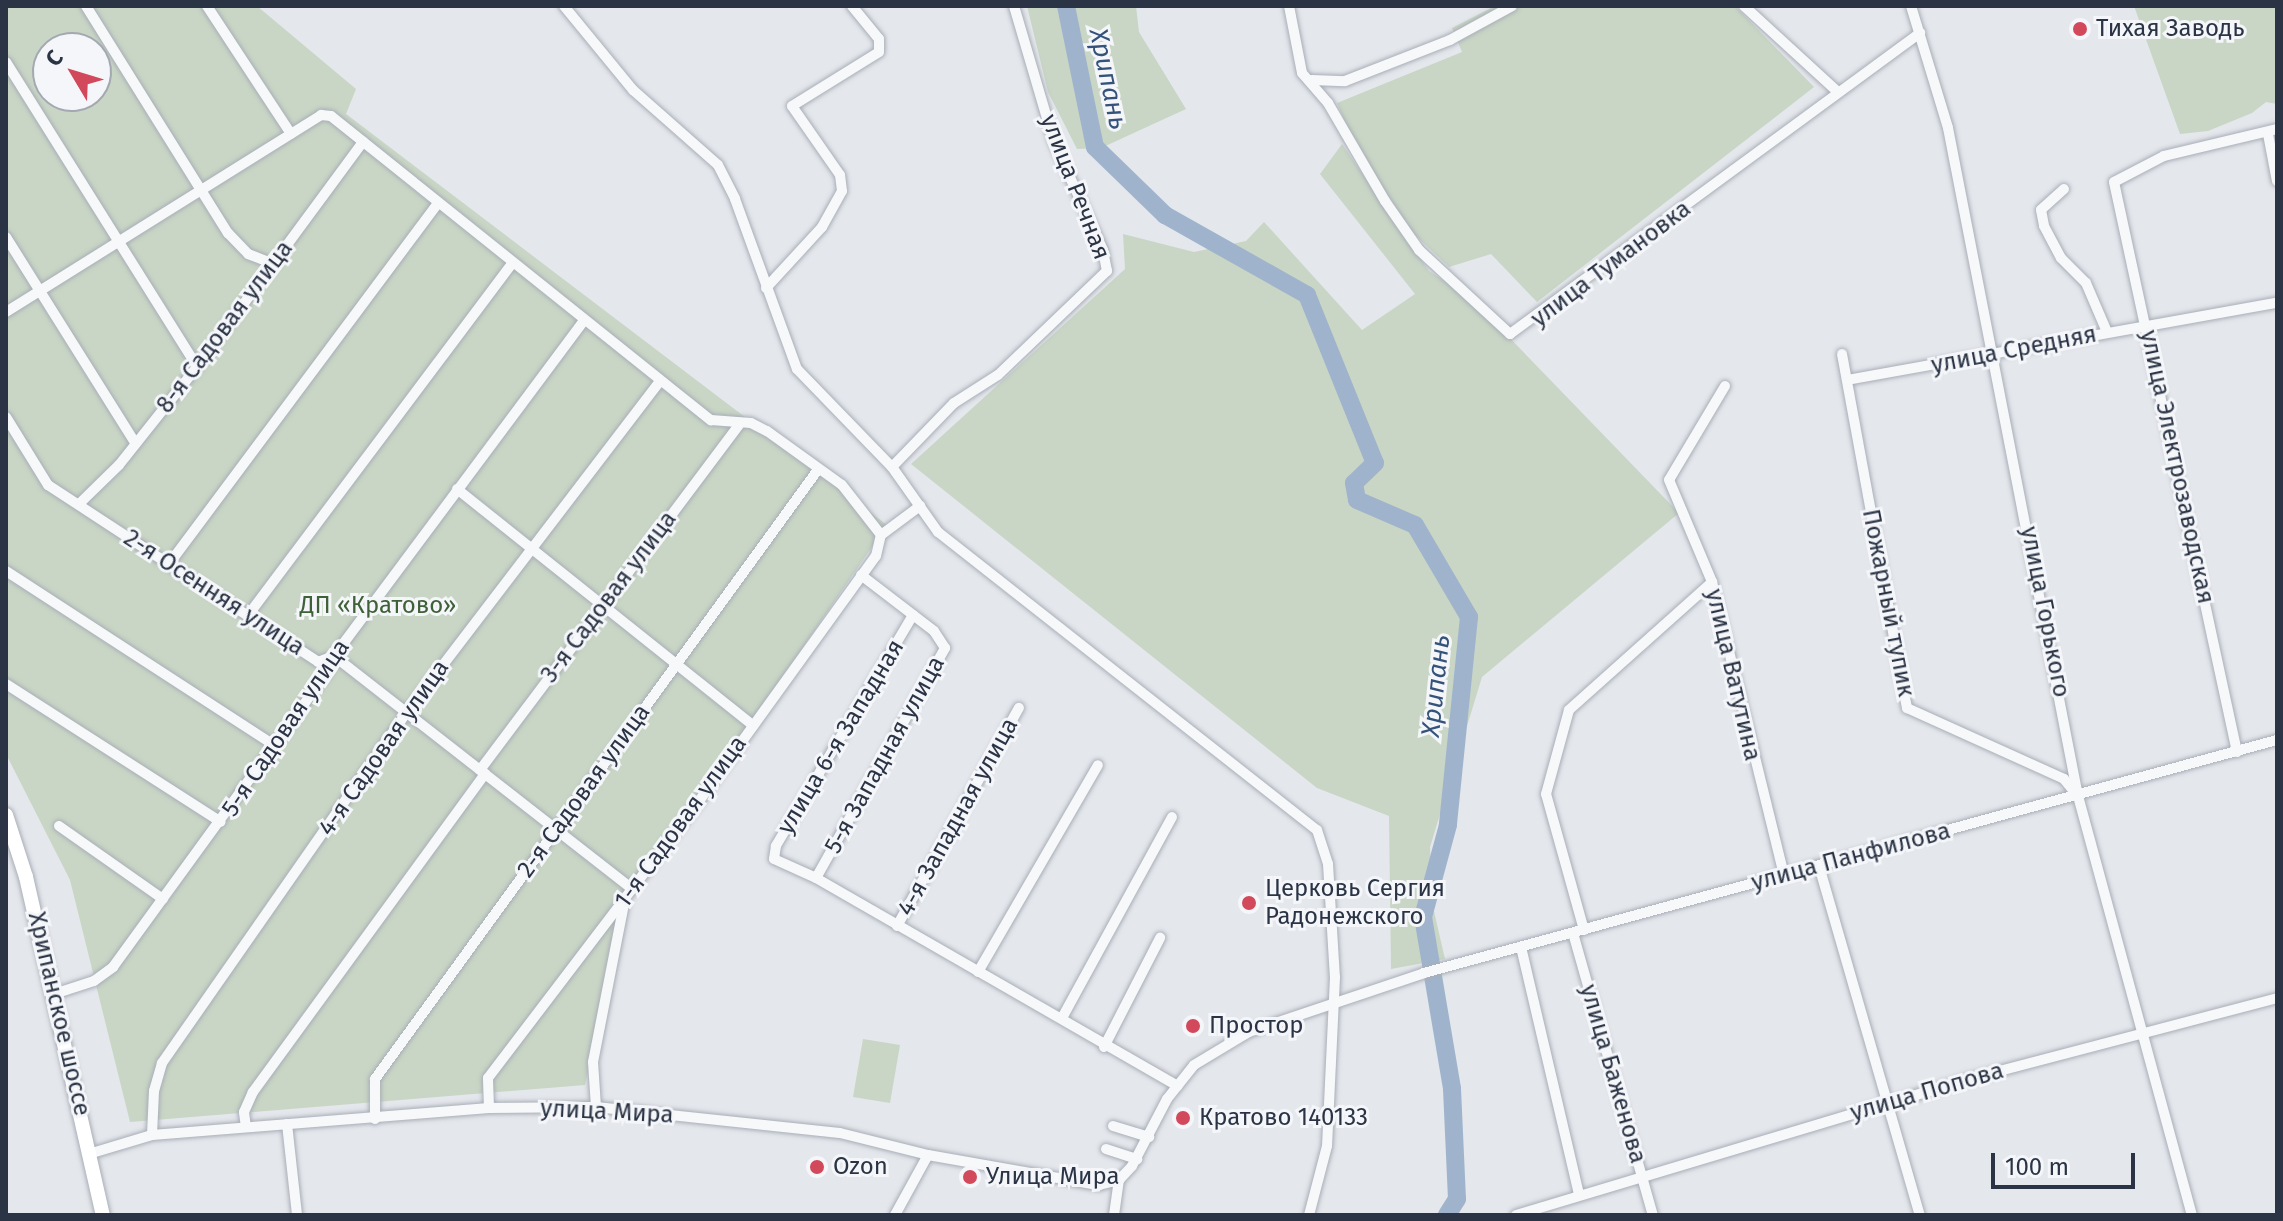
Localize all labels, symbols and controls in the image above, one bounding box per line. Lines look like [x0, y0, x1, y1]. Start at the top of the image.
place label: Тихая Заводь [2096, 15, 2245, 43]
marker: Тихая Заводь [2071, 20, 2089, 38]
water label: Хрипань [1082, 26, 1134, 132]
north arrow [32, 32, 112, 112]
text: С [40, 45, 69, 71]
street label: улица Речная [1034, 110, 1116, 264]
street label: улица Тумановка [1525, 195, 1697, 333]
street label: 8-я Садовая улица [151, 235, 299, 419]
street label: улица Средняя [1929, 320, 2099, 380]
street label: улица Электрозаводская [2134, 328, 2220, 606]
street label: 3-я Садовая улица [535, 506, 683, 688]
street label: Пожарный тупик [1856, 507, 1920, 699]
street label: 2-я Осенняя улица [118, 524, 310, 662]
street label: улица Горького [2014, 524, 2076, 700]
street label: улица Ватутина [1699, 586, 1767, 764]
park label: ДП «Кратово» [300, 592, 456, 620]
water label: Хрипань [1415, 633, 1457, 739]
street label: 5-я Садовая улица [216, 634, 356, 822]
street label: улица 6-я Западная [772, 635, 910, 839]
street label: 5-я Западная улица [819, 651, 951, 859]
street label: 4-я Садовая улица [313, 655, 455, 841]
street label: 2-я Садовая улица [511, 699, 657, 883]
street label: 4-я Западная улица [892, 713, 1024, 921]
street label: 1-я Садовая улица [609, 730, 753, 914]
street label: улица Панфилова [1748, 817, 1954, 897]
place label: Церковь Сергия Радонежского [1265, 875, 1445, 931]
marker: Церковь Сергия Радонежского [1240, 894, 1258, 912]
street label: Хрипанское шоссе [22, 909, 96, 1119]
street label: улица Баженова [1574, 981, 1652, 1167]
place label: Простор [1209, 1012, 1303, 1040]
marker: Простор [1184, 1017, 1202, 1035]
street label: улица Попова [1847, 1056, 2007, 1128]
street label: улица Мира [540, 1094, 674, 1130]
place label: Кратово 140133 [1199, 1104, 1368, 1132]
marker: Кратово 140133 [1174, 1109, 1192, 1127]
scale bar [1995, 1137, 2139, 1187]
place label: Ozon [833, 1153, 888, 1181]
text: 100 m [2005, 1153, 2069, 1181]
marker: Ozon [808, 1158, 826, 1176]
place label: Улица Мира [986, 1163, 1120, 1191]
marker: Улица Мира [961, 1168, 979, 1186]

